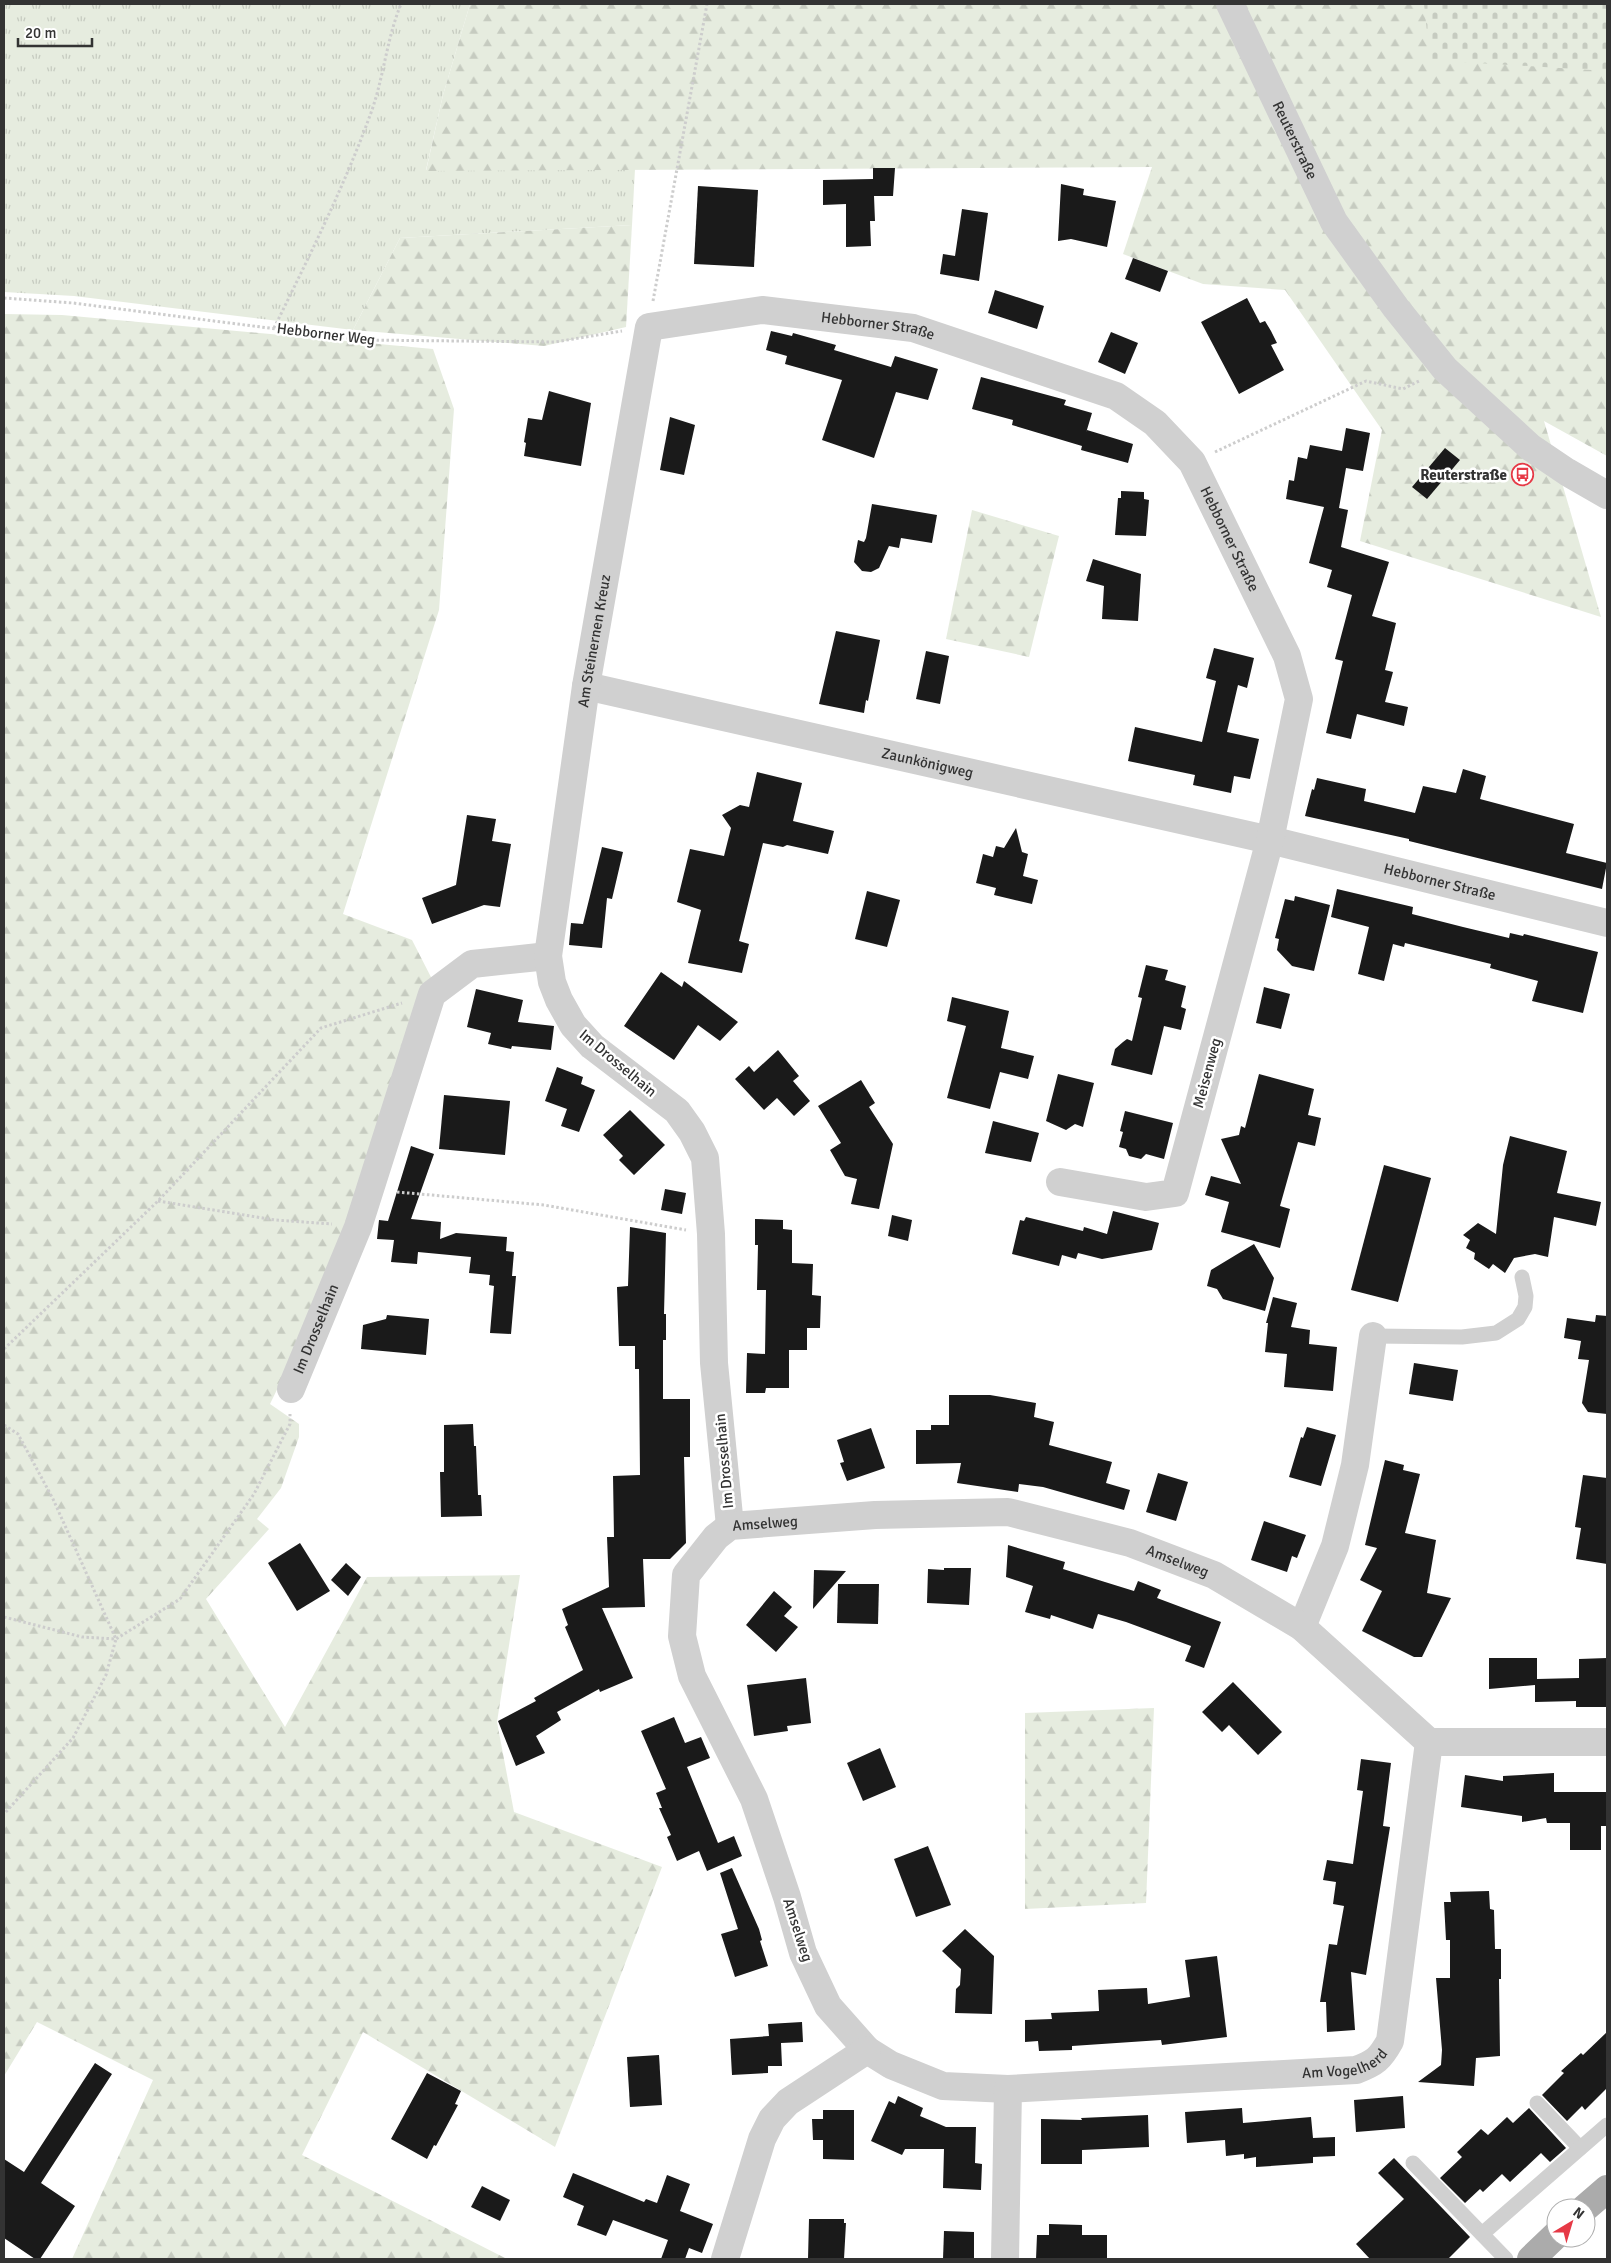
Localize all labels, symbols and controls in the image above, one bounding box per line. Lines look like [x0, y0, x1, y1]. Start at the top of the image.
scale bar [18, 15, 91, 47]
text: 20 m [25, 24, 56, 42]
street label: Reuterstraße [1269, 98, 1321, 182]
street label: Hebborner Straße [820, 308, 937, 344]
street label: Hebborner Weg [276, 319, 376, 349]
bus stop icon: Reuterstraße [1511, 463, 1535, 487]
place label: Reuterstraße [1420, 466, 1507, 484]
street label: Hebborner Straße [1196, 483, 1263, 595]
street label: Am Steinernen Kreuz [574, 573, 614, 709]
street label: Zaunkönigweg [880, 744, 975, 782]
street label: Hebborner Straße [1382, 859, 1498, 904]
street label: Im Drosselhain [576, 1025, 660, 1101]
street label: Meisenweg [1189, 1036, 1225, 1110]
street label: Im Drosselhain [289, 1281, 342, 1377]
street label: Im Drosselhain [711, 1413, 737, 1509]
street label: Amselweg [732, 1512, 799, 1535]
street label: Amselweg [1144, 1541, 1211, 1581]
street label: Amselweg [779, 1896, 817, 1964]
street label: Am Vogelherd [1302, 2045, 1391, 2082]
north arrow [1546, 2198, 1596, 2248]
text: N [1570, 2203, 1588, 2223]

